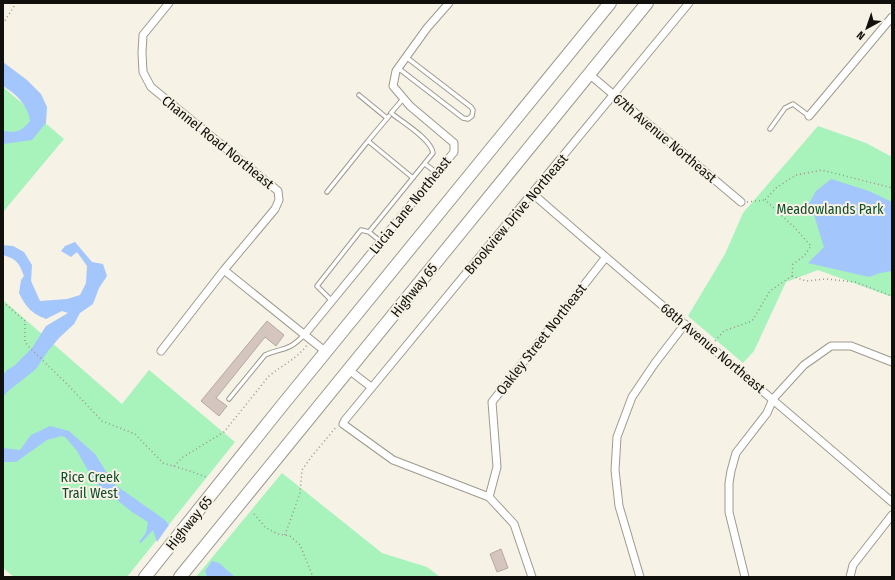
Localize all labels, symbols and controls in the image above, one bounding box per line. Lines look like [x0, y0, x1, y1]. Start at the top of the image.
north arrow [847, 8, 887, 48]
text: N [854, 28, 868, 42]
street label: 67th Avenue Northeast [610, 90, 720, 187]
street label: Channel Road Northeast [158, 92, 277, 193]
street label: Brookview Drive Northeast [461, 150, 572, 278]
street label: Lucia Lane Northeast [366, 153, 455, 257]
park label: Meadowlands Park [776, 201, 884, 218]
street label: Highway 65 [388, 260, 441, 321]
street label: Oakley Street Northeast [493, 280, 590, 398]
street label: 68th Avenue Northeast [657, 300, 769, 397]
park label: Rice Creek Trail West [61, 469, 120, 502]
street label: Highway 65 [163, 493, 216, 554]

